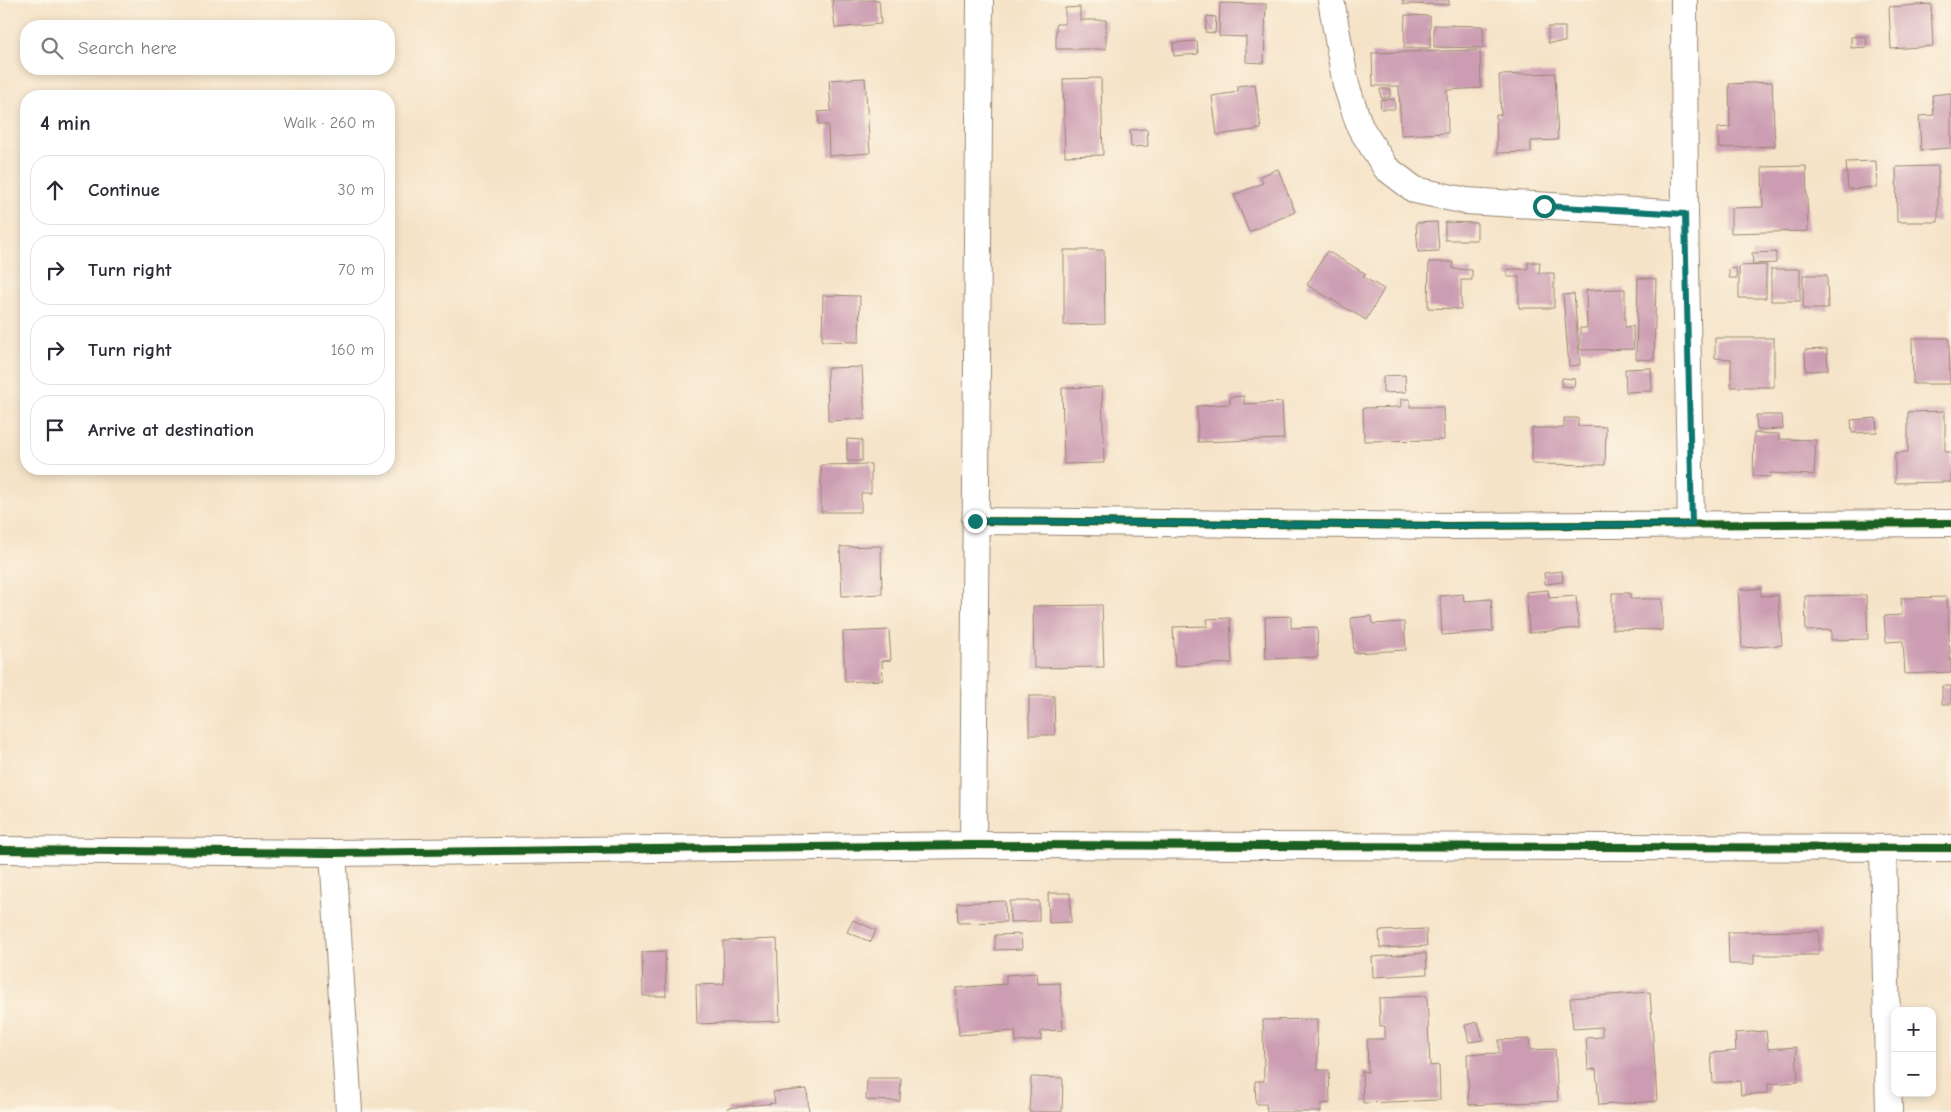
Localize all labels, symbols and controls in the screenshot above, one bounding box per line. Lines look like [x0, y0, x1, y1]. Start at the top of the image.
search box [20, 20, 395, 75]
icon: search [38, 34, 66, 62]
text: Search here [78, 37, 177, 59]
text: 4 min [40, 111, 91, 135]
text: Walk · 260 m [284, 114, 375, 132]
icon: ahead [41, 176, 69, 204]
text: Continue [88, 179, 160, 201]
text: 30 m [338, 181, 374, 199]
route start [1533, 195, 1556, 218]
icon: right [41, 256, 69, 284]
text: Turn right [88, 259, 172, 281]
text: 70 m [338, 261, 374, 279]
icon: right [41, 336, 69, 364]
text: Turn right [88, 339, 172, 361]
text: 160 m [331, 341, 374, 359]
icon: arrive [41, 416, 69, 444]
text: Arrive at destination [88, 419, 254, 441]
route end [964, 510, 987, 533]
map controls [1891, 1007, 1936, 1097]
button: + [1891, 1007, 1936, 1052]
button: − [1891, 1052, 1936, 1097]

